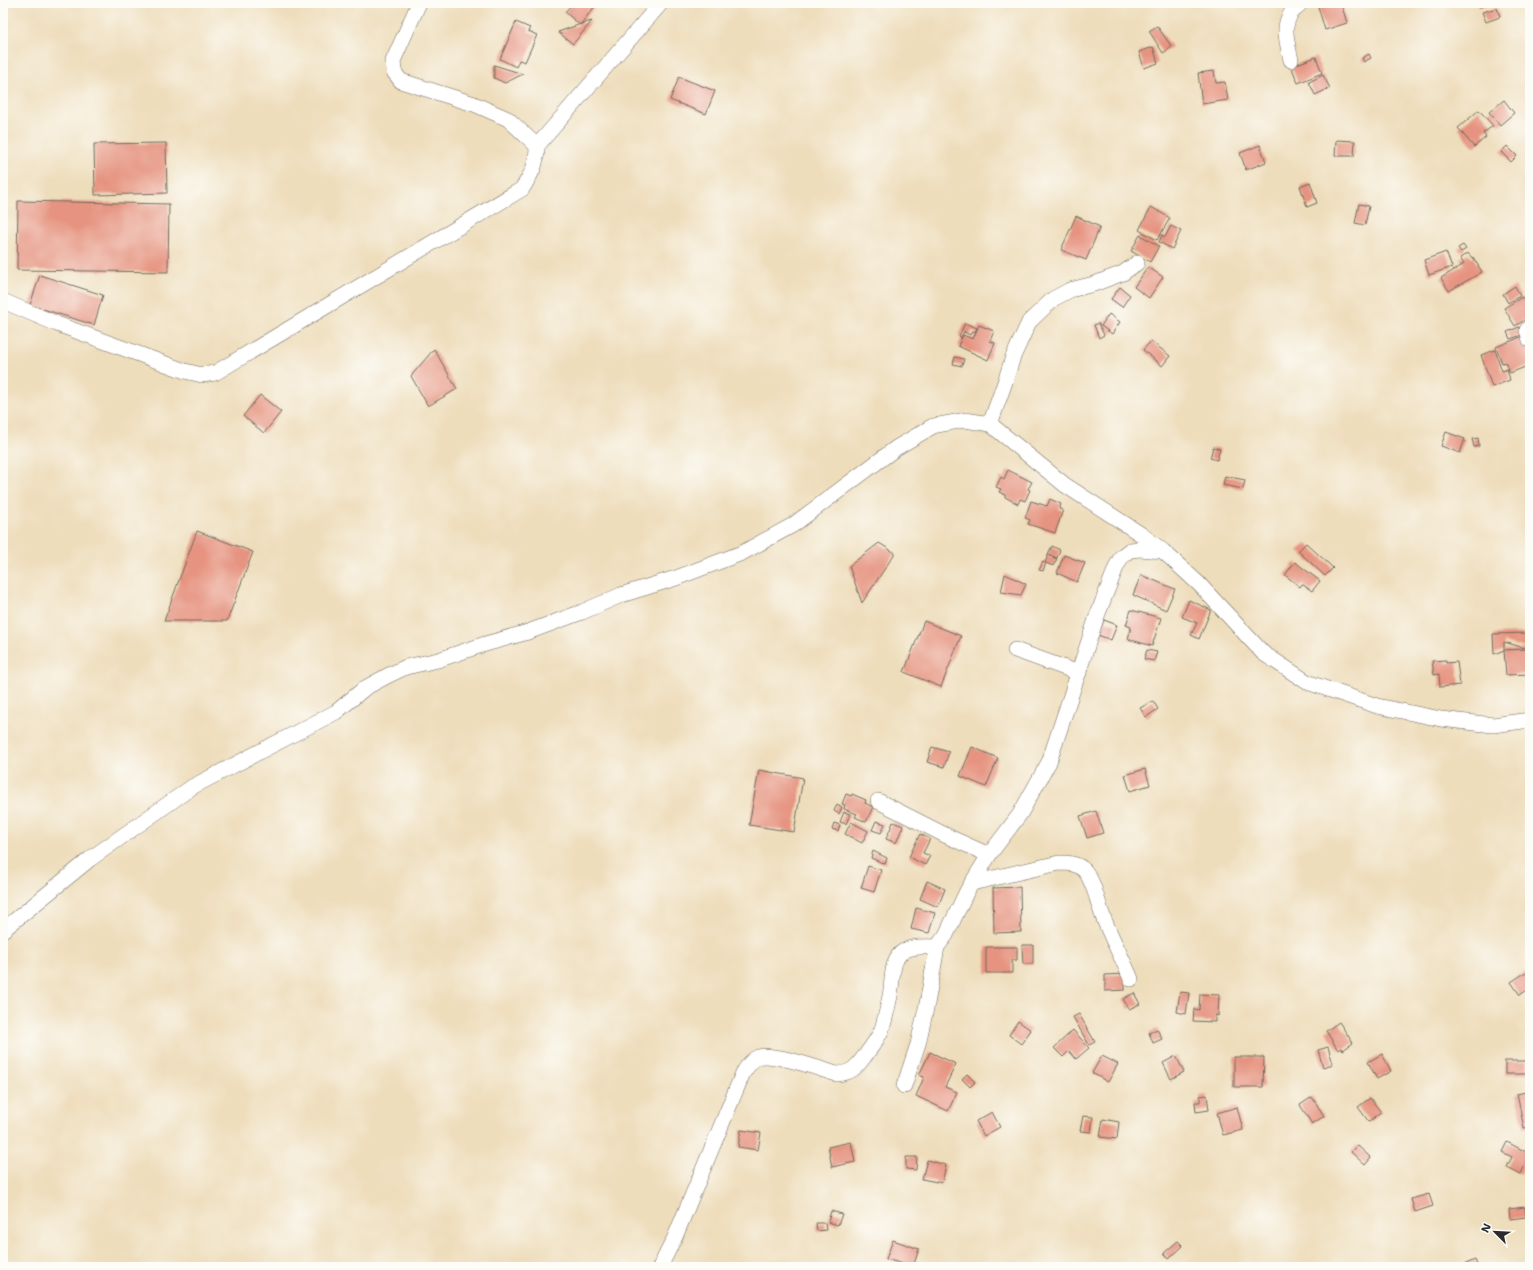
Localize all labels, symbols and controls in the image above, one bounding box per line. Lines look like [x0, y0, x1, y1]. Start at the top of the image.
north arrow [1475, 1212, 1515, 1252]
text: N [1478, 1221, 1495, 1235]

